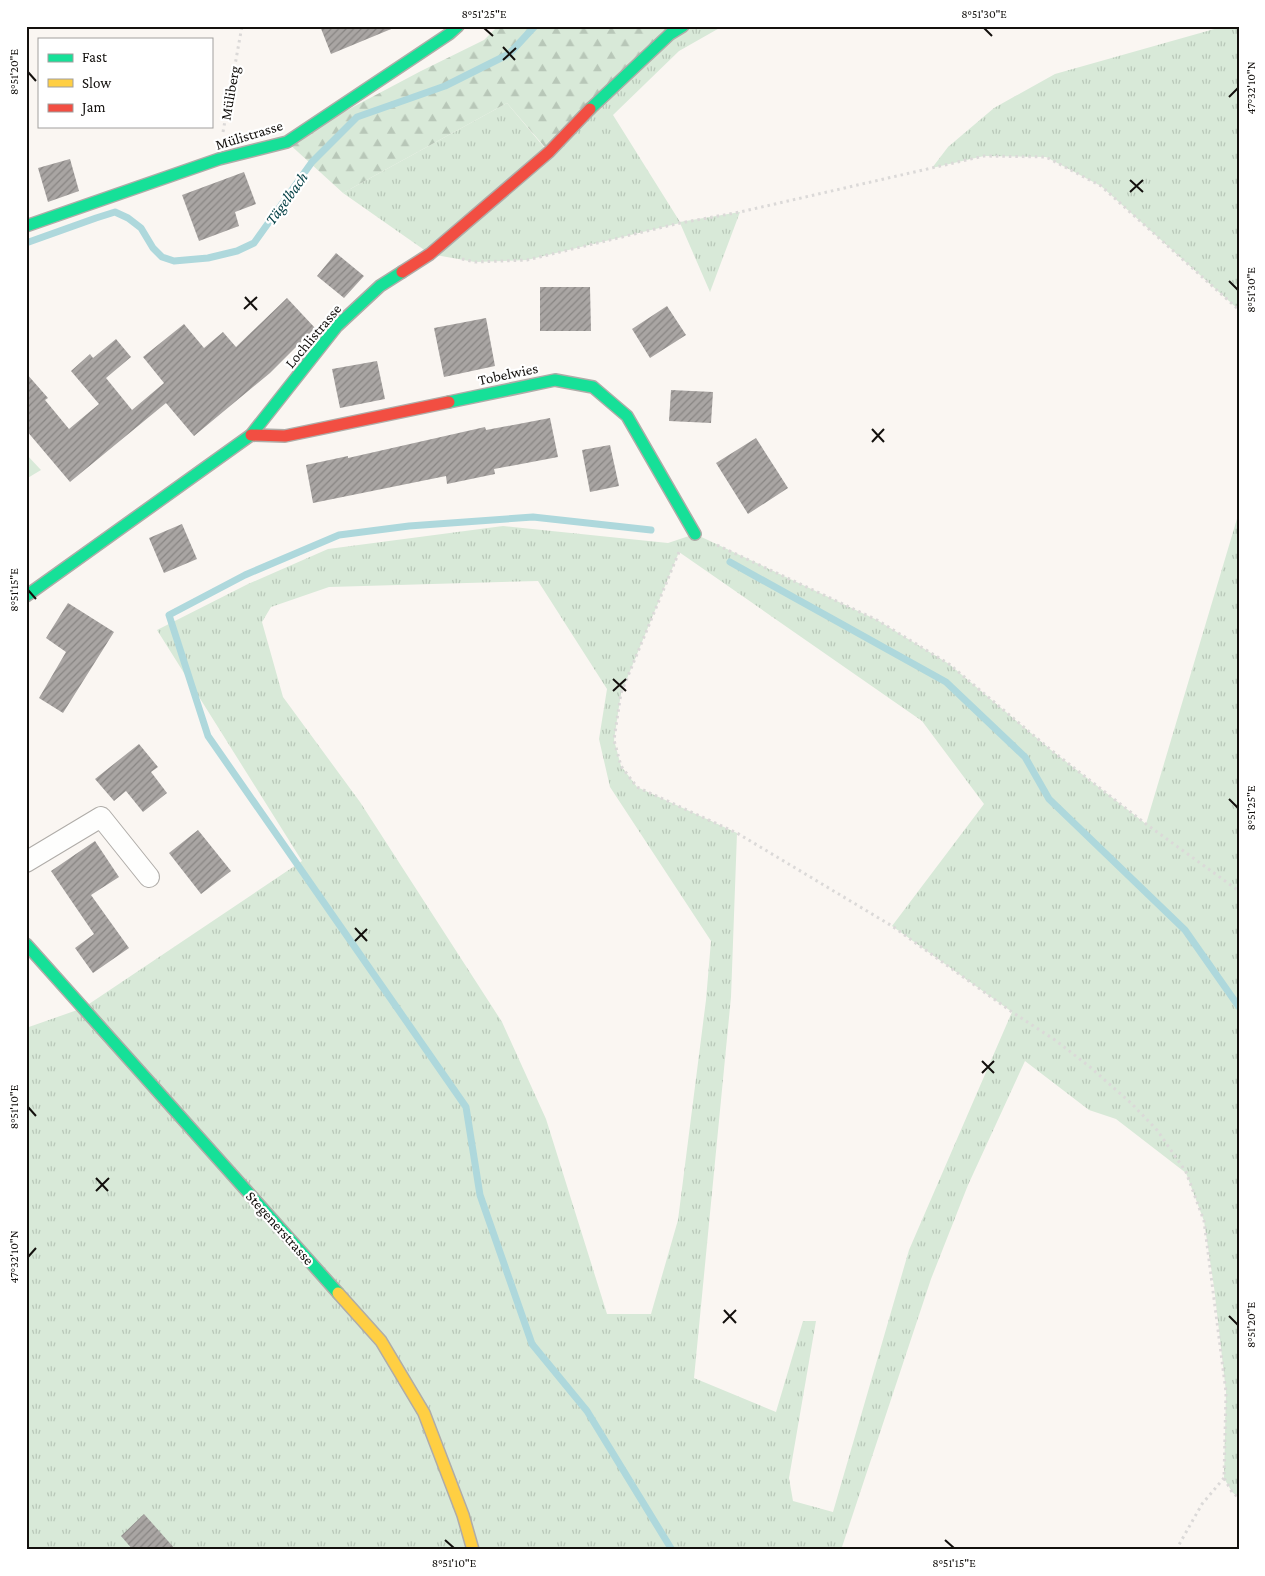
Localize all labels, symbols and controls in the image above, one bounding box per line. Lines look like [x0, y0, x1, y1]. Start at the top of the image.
text: 8°51'25"E [462, 7, 507, 21]
text: 8°51'30"E [961, 7, 1007, 21]
legend [38, 38, 212, 128]
text: 8°51'20"E [7, 49, 21, 95]
text: Fast [82, 49, 108, 65]
text: 47°32'10"N [1244, 61, 1258, 115]
street label: Müliberg [217, 65, 244, 122]
text: Slow [82, 75, 112, 91]
text: Jam [80, 99, 105, 116]
street label: Mülistrasse [213, 117, 285, 153]
water label: Tägelbach [262, 169, 312, 228]
text: 8°51'30"E [1244, 267, 1258, 313]
street label: Lochlistrasse [282, 301, 345, 371]
street label: Tobelwies [477, 360, 539, 388]
text: 8°51'15"E [7, 568, 21, 612]
text: 8°51'25"E [1244, 785, 1258, 831]
text: 8°51'10"E [7, 1084, 21, 1129]
street label: Stegenerstrasse [242, 1188, 317, 1269]
text: 47°32'10"N [7, 1230, 21, 1284]
text: 8°51'20"E [1244, 1302, 1258, 1348]
text: 8°51'10"E [432, 1556, 477, 1570]
text: 8°51'15"E [932, 1556, 976, 1570]

